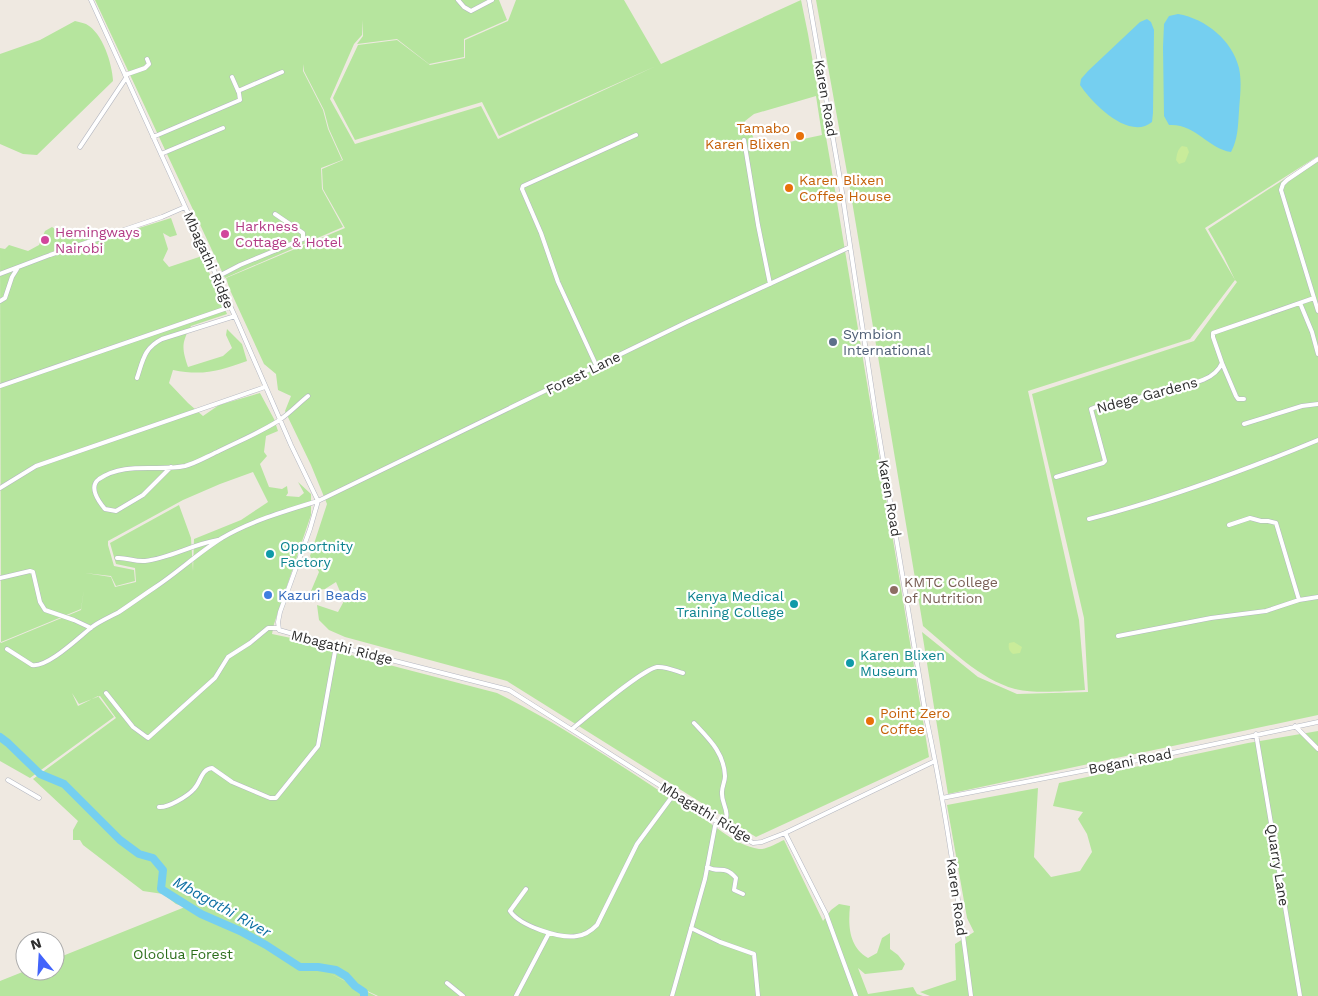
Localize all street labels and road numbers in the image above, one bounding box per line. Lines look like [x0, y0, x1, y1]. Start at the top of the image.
street label: Karen Road [811, 58, 841, 138]
street label: Mbagathi Ridge [181, 209, 237, 311]
street label: Forest Lane [543, 348, 623, 398]
street label: Ndege Gardens [1095, 374, 1199, 416]
street label: Karen Road [875, 458, 905, 538]
street label: Mbagathi Ridge [290, 627, 394, 667]
street label: Bogani Road [1087, 745, 1173, 777]
street label: Mbagathi Ridge [657, 778, 755, 846]
street label: Quarry Lane [1264, 823, 1292, 907]
street label: Karen Road [944, 857, 970, 937]

